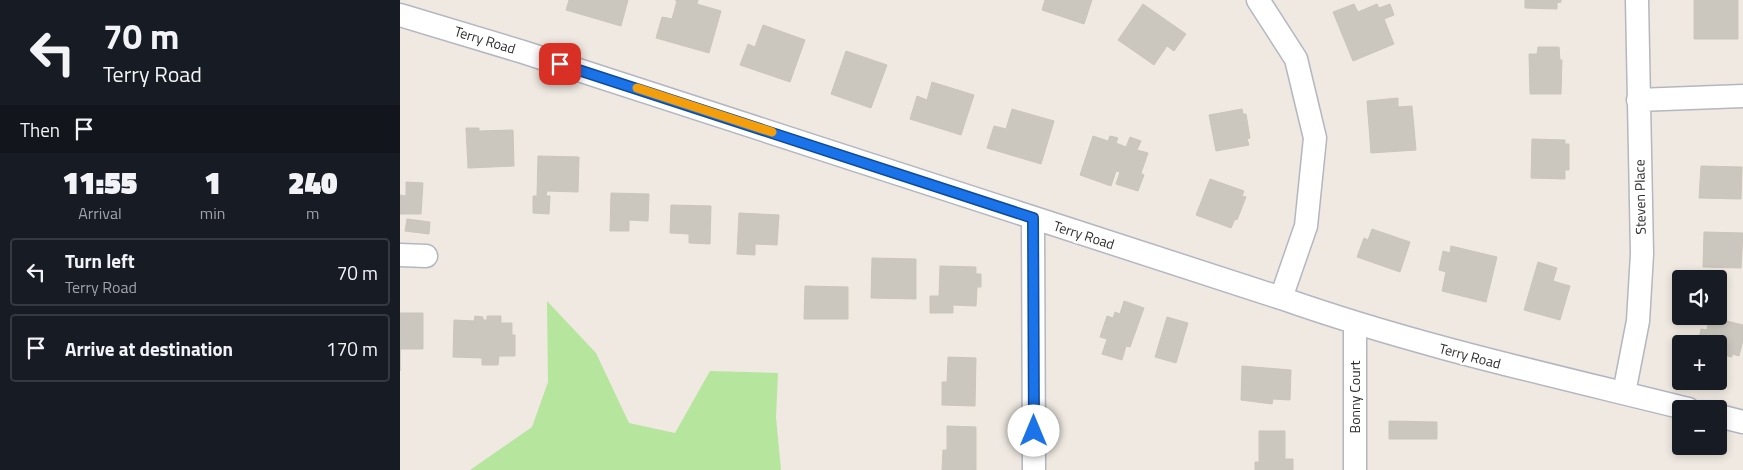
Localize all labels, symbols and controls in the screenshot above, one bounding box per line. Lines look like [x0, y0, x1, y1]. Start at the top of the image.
text: 70 m [103, 9, 179, 63]
icon: left [20, 20, 85, 85]
street label: Terry Road [452, 20, 518, 59]
pin [539, 43, 581, 85]
icon: arrive [546, 50, 574, 78]
text: Terry Road [103, 57, 202, 91]
text: Then [20, 115, 60, 144]
icon: arrive [70, 115, 98, 143]
street label: Steven Place [1628, 159, 1651, 235]
text: 11:55 [63, 160, 137, 206]
text: 1 [204, 160, 221, 206]
text: 240 [288, 160, 337, 206]
text: Arrival [78, 201, 122, 225]
text: min [200, 201, 225, 225]
text: m [306, 201, 319, 225]
street label: Terry Road [1051, 215, 1117, 254]
text: Turn left [65, 246, 135, 275]
icon: left [22, 258, 50, 286]
text: 70 m [337, 258, 378, 287]
map controls [1672, 270, 1727, 455]
button: sound [1672, 270, 1727, 325]
text: Terry Road [65, 275, 137, 299]
icon: arrive [22, 334, 50, 362]
text: Arrive at destination [65, 334, 233, 363]
text: 170 m [326, 334, 378, 363]
button: + [1672, 335, 1727, 390]
street label: Terry Road [1437, 337, 1503, 374]
street label: Bonny Court [1344, 360, 1365, 433]
button: − [1672, 400, 1727, 455]
position arrow [1007, 404, 1059, 456]

